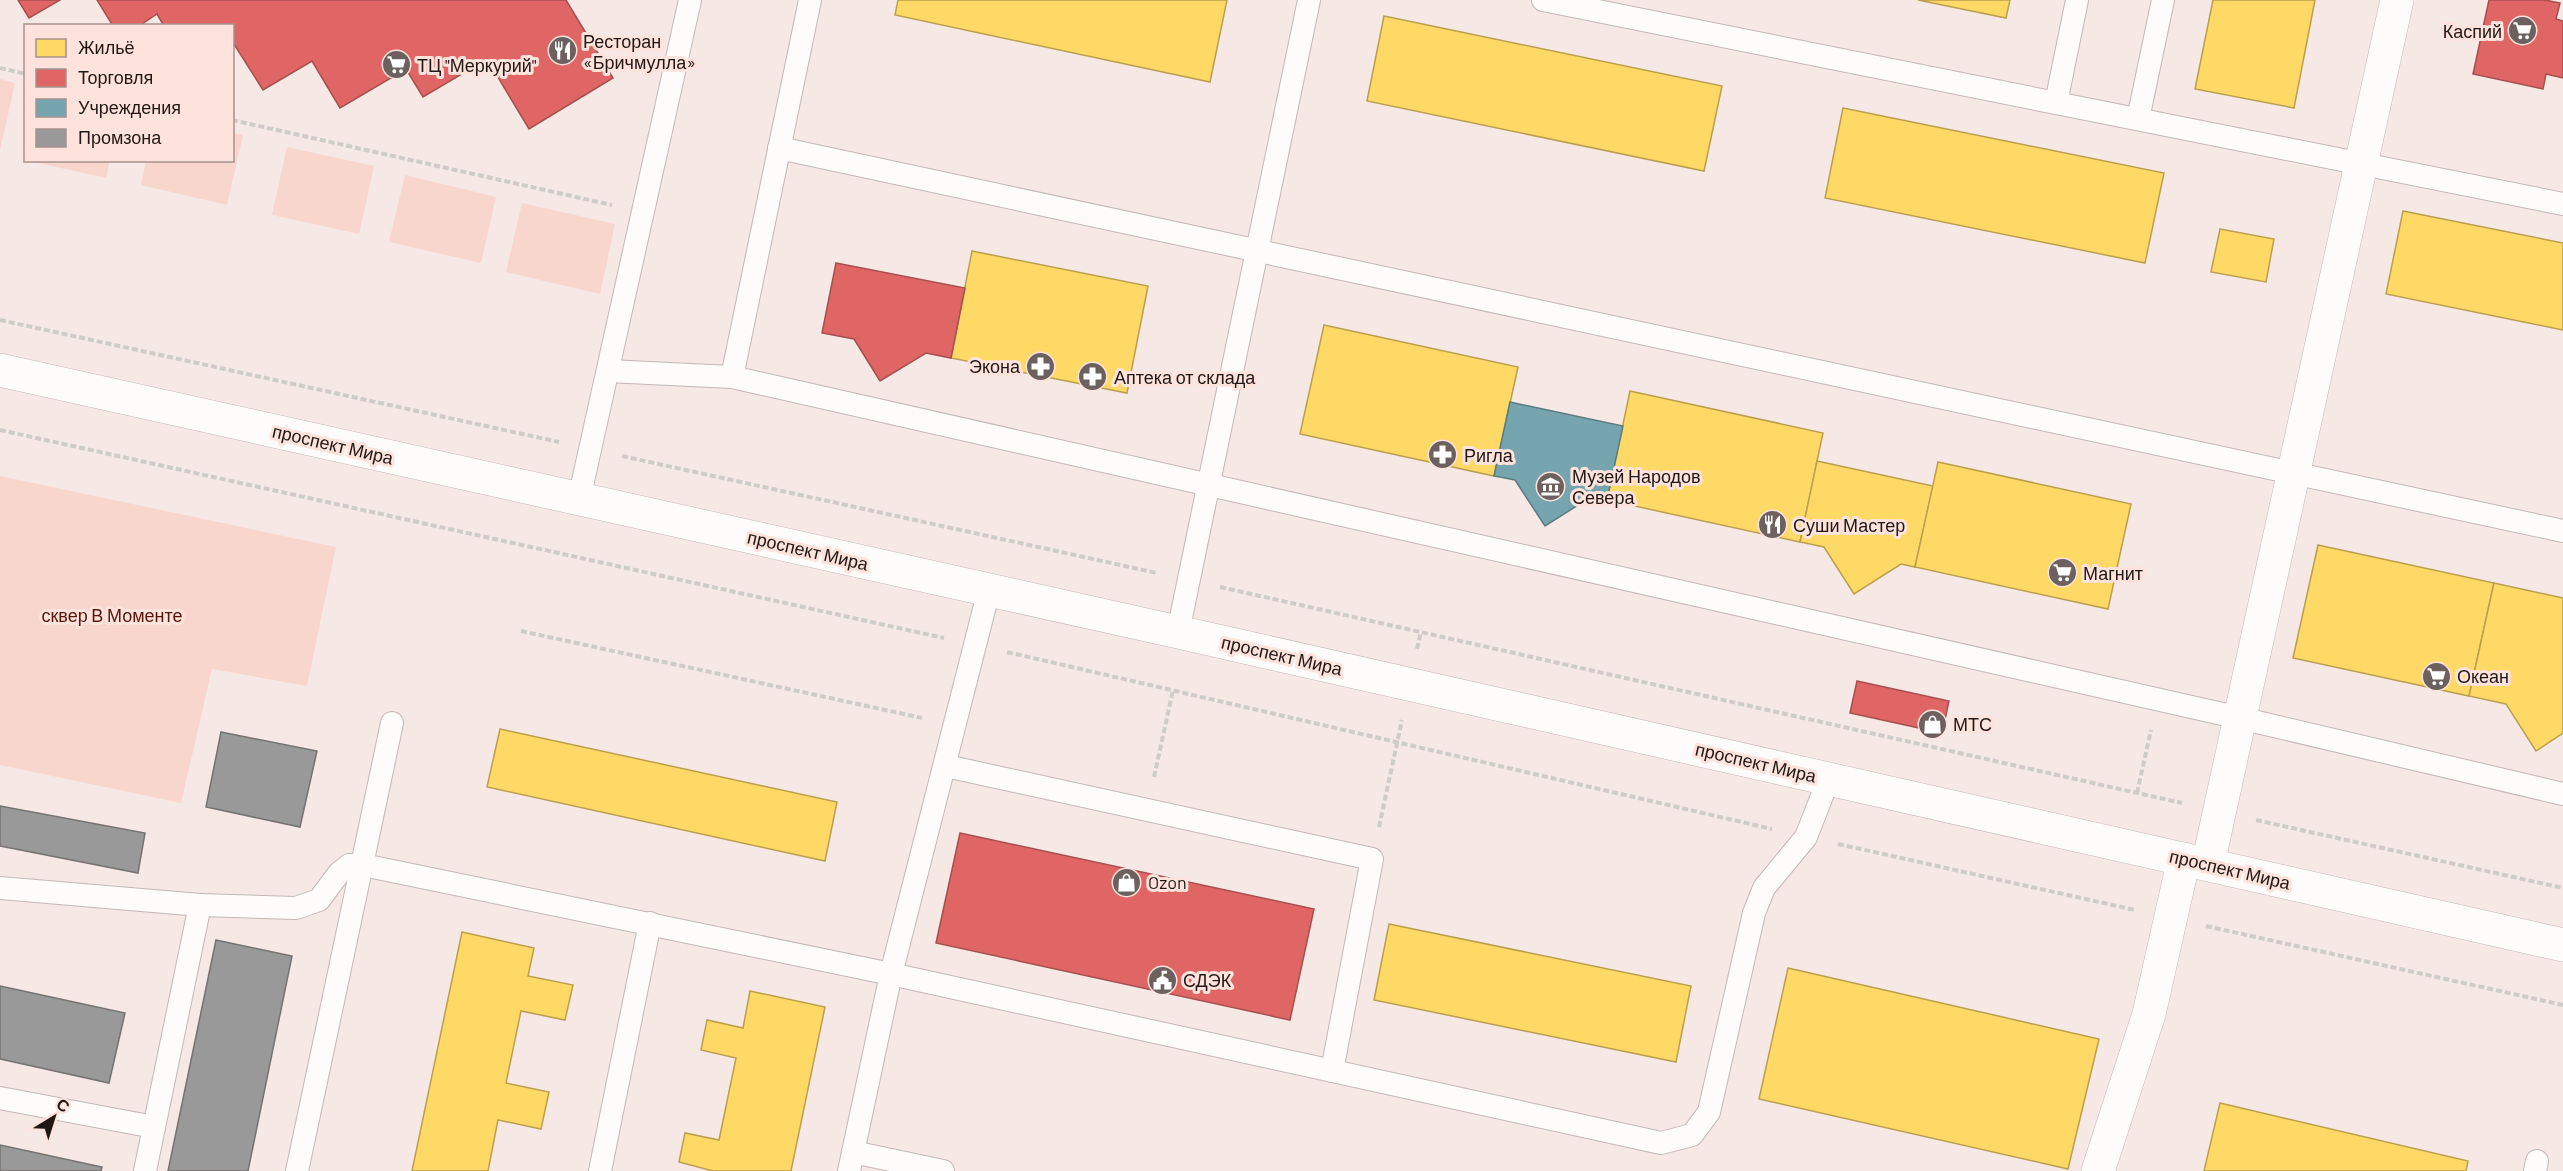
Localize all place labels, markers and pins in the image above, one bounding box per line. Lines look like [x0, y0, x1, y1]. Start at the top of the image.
supermarket icon: Каспий [2507, 15, 2539, 47]
place label: Каспий [2443, 20, 2502, 42]
place label: Ресторан «Бричмулла» [583, 30, 696, 73]
restaurant icon: Ресторан «Бричмулла» [546, 35, 578, 67]
supermarket icon: ТЦ "Меркурий" [380, 49, 412, 81]
place label: ТЦ "Меркурий" [417, 54, 537, 76]
pharmacy icon: Экона [1025, 350, 1057, 382]
place label: Экона [969, 355, 1021, 377]
pharmacy icon: Аптека от склада [1077, 361, 1109, 393]
place label: Аптека от склада [1114, 366, 1256, 388]
pharmacy icon: Ригла [1427, 439, 1459, 471]
place label: Ригла [1464, 444, 1514, 466]
place label: Музей Народов Севера [1572, 465, 1701, 508]
museum icon: Музей Народов Севера [1535, 470, 1567, 502]
restaurant icon: Суши Мастер [1756, 509, 1788, 541]
place label: Суши Мастер [1793, 514, 1905, 536]
supermarket icon: Магнит [2046, 557, 2078, 589]
place label: Магнит [2083, 562, 2143, 584]
supermarket icon: Океан [2420, 660, 2452, 692]
place label: Океан [2457, 665, 2509, 687]
shop icon: МТС [1916, 708, 1948, 740]
place label: МТС [1953, 713, 1992, 735]
shop icon: Ozon [1111, 866, 1143, 898]
place label: Ozon [1148, 871, 1187, 893]
public building icon: СДЭК [1146, 964, 1178, 996]
place label: СДЭК [1183, 969, 1232, 991]

